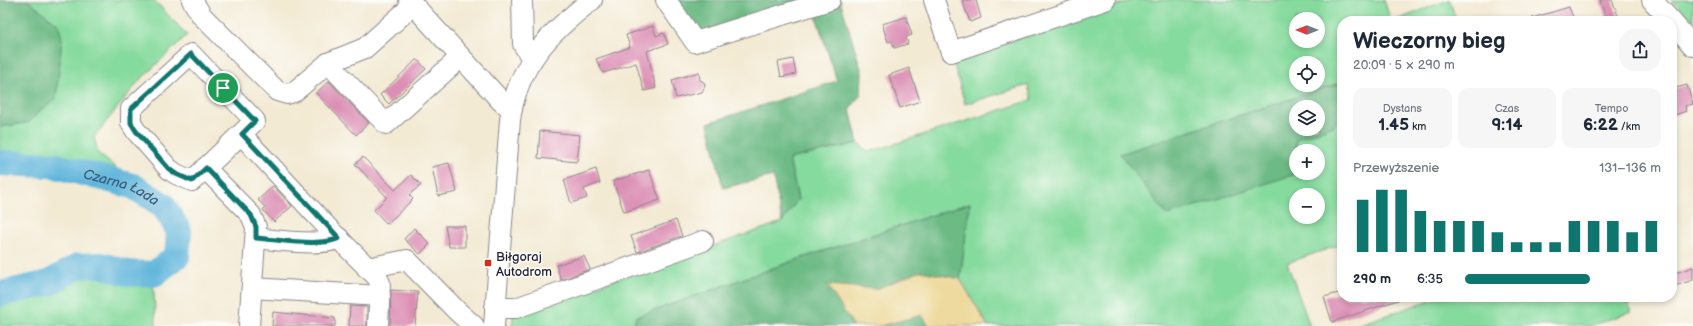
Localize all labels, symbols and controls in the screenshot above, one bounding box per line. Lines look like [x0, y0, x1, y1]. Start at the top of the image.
north arrow [1289, 12, 1325, 48]
map controls [1289, 12, 1325, 224]
text: Wieczorny bieg [1353, 28, 1505, 55]
button: share [1619, 29, 1661, 71]
button: locate [1289, 56, 1325, 92]
text: 20:09 · 5 × 290 m [1353, 57, 1455, 73]
pin [206, 71, 240, 105]
icon: arrive [212, 77, 234, 99]
button: layers [1289, 100, 1325, 136]
text: Dystans [1383, 102, 1422, 115]
text: Czas [1495, 102, 1519, 115]
text: Tempo [1595, 102, 1629, 115]
text: 1.45 [1378, 115, 1409, 135]
text: 9:14 [1491, 115, 1523, 135]
text: 6:22 [1583, 115, 1618, 135]
text: km [1409, 120, 1426, 133]
text: /km [1618, 120, 1640, 133]
button: + [1289, 144, 1325, 180]
text: Przewyższenie [1353, 160, 1439, 176]
text: 131–136 m [1599, 160, 1661, 176]
water label: Czarna Łada [82, 166, 162, 209]
button: − [1289, 188, 1325, 224]
place label: Biłgoraj Autodrom [496, 249, 552, 280]
marker: Biłgoraj Autodrom [483, 258, 493, 268]
text: 290 m [1353, 271, 1391, 287]
text: 6:35 [1417, 271, 1443, 287]

